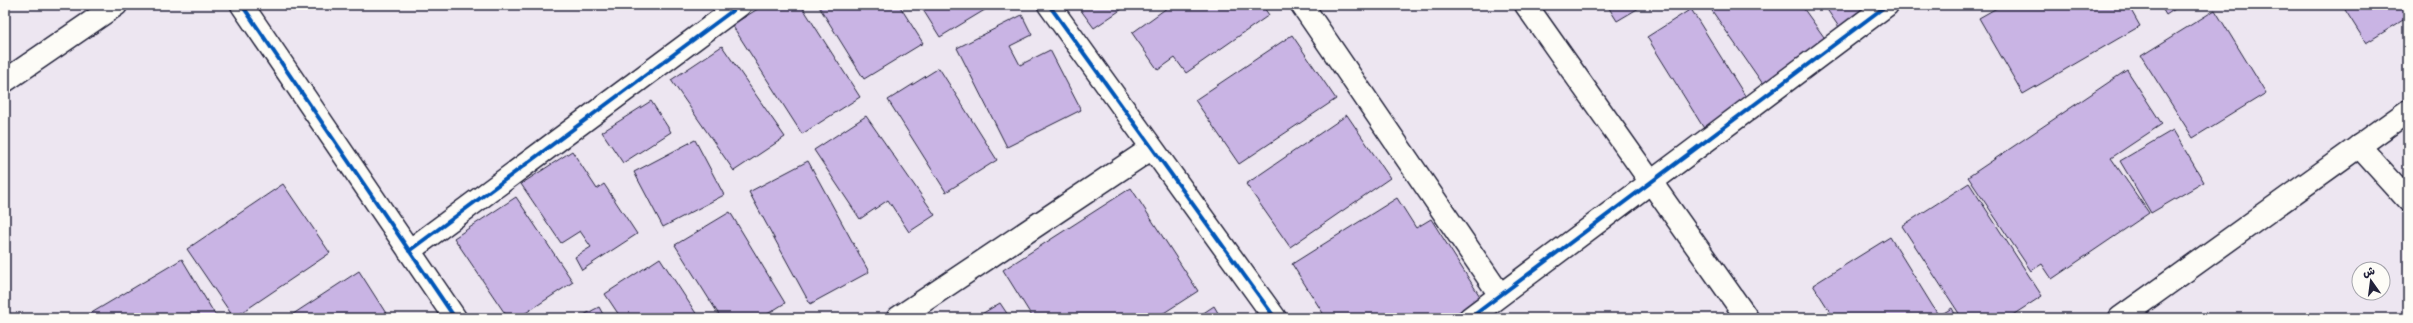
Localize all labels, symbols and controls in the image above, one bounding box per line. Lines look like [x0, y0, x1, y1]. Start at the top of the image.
north arrow [2351, 261, 2391, 301]
text: ش [2361, 264, 2376, 281]

